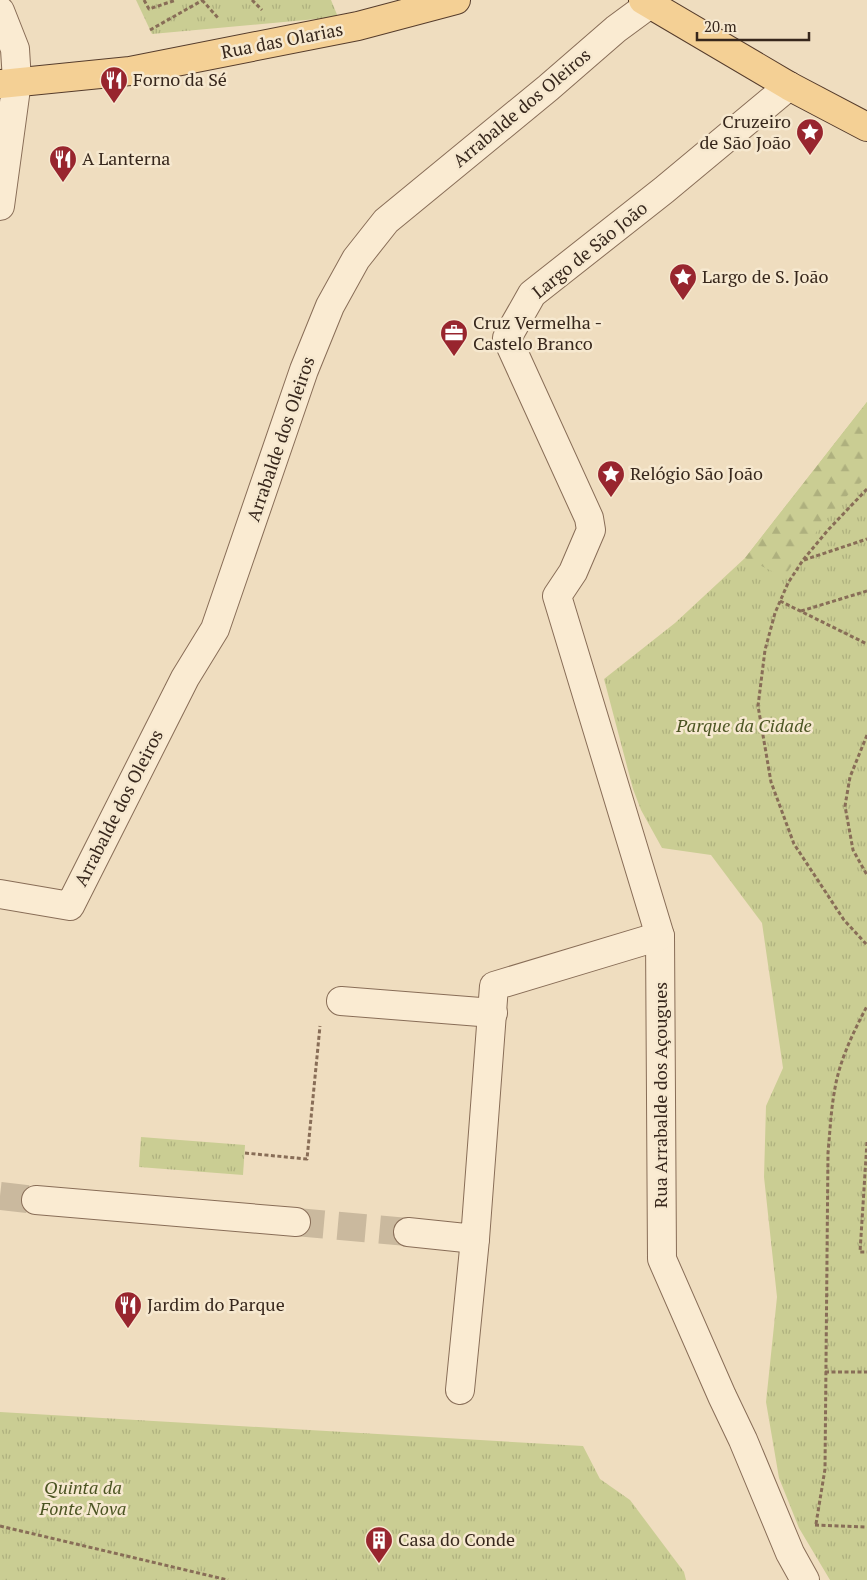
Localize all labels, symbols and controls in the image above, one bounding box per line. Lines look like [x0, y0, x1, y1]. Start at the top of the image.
scale bar [697, 10, 810, 42]
street label: Rua das Olarias [219, 16, 345, 64]
text: 20 m [704, 16, 737, 36]
street label: Arrabalde dos Oleiros [447, 42, 595, 172]
restaurant icon: Forno da Sé [99, 65, 129, 104]
place label: Forno da Sé [133, 67, 227, 91]
place label: Cruzeiro de São João [699, 109, 791, 154]
place icon: Cruzeiro de São João [795, 117, 825, 156]
restaurant icon: A Lanterna [48, 144, 78, 183]
place label: A Lanterna [82, 146, 170, 170]
street label: Largo de São João [527, 195, 652, 303]
place icon: Largo de S. João [668, 262, 698, 301]
place label: Largo de S. João [702, 264, 829, 288]
place label: Cruz Vermelha - Castelo Branco [473, 310, 602, 355]
office icon: Cruz Vermelha - Castelo Branco [439, 318, 469, 357]
street label: Arrabalde dos Oleiros [241, 353, 320, 524]
place icon: Relógio São João [596, 459, 626, 498]
place label: Relógio São João [630, 461, 763, 485]
park label: Parque da Cidade [675, 713, 812, 737]
street label: Arrabalde dos Oleiros [68, 725, 168, 890]
street label: Rua Arrabalde dos Açougues [648, 982, 672, 1208]
restaurant icon: Jardim do Parque [113, 1290, 143, 1329]
place label: Jardim do Parque [147, 1292, 285, 1316]
park label: Quinta da Fonte Nova [39, 1475, 127, 1520]
building icon: Casa do Conde [364, 1525, 394, 1564]
place label: Casa do Conde [398, 1527, 515, 1551]

